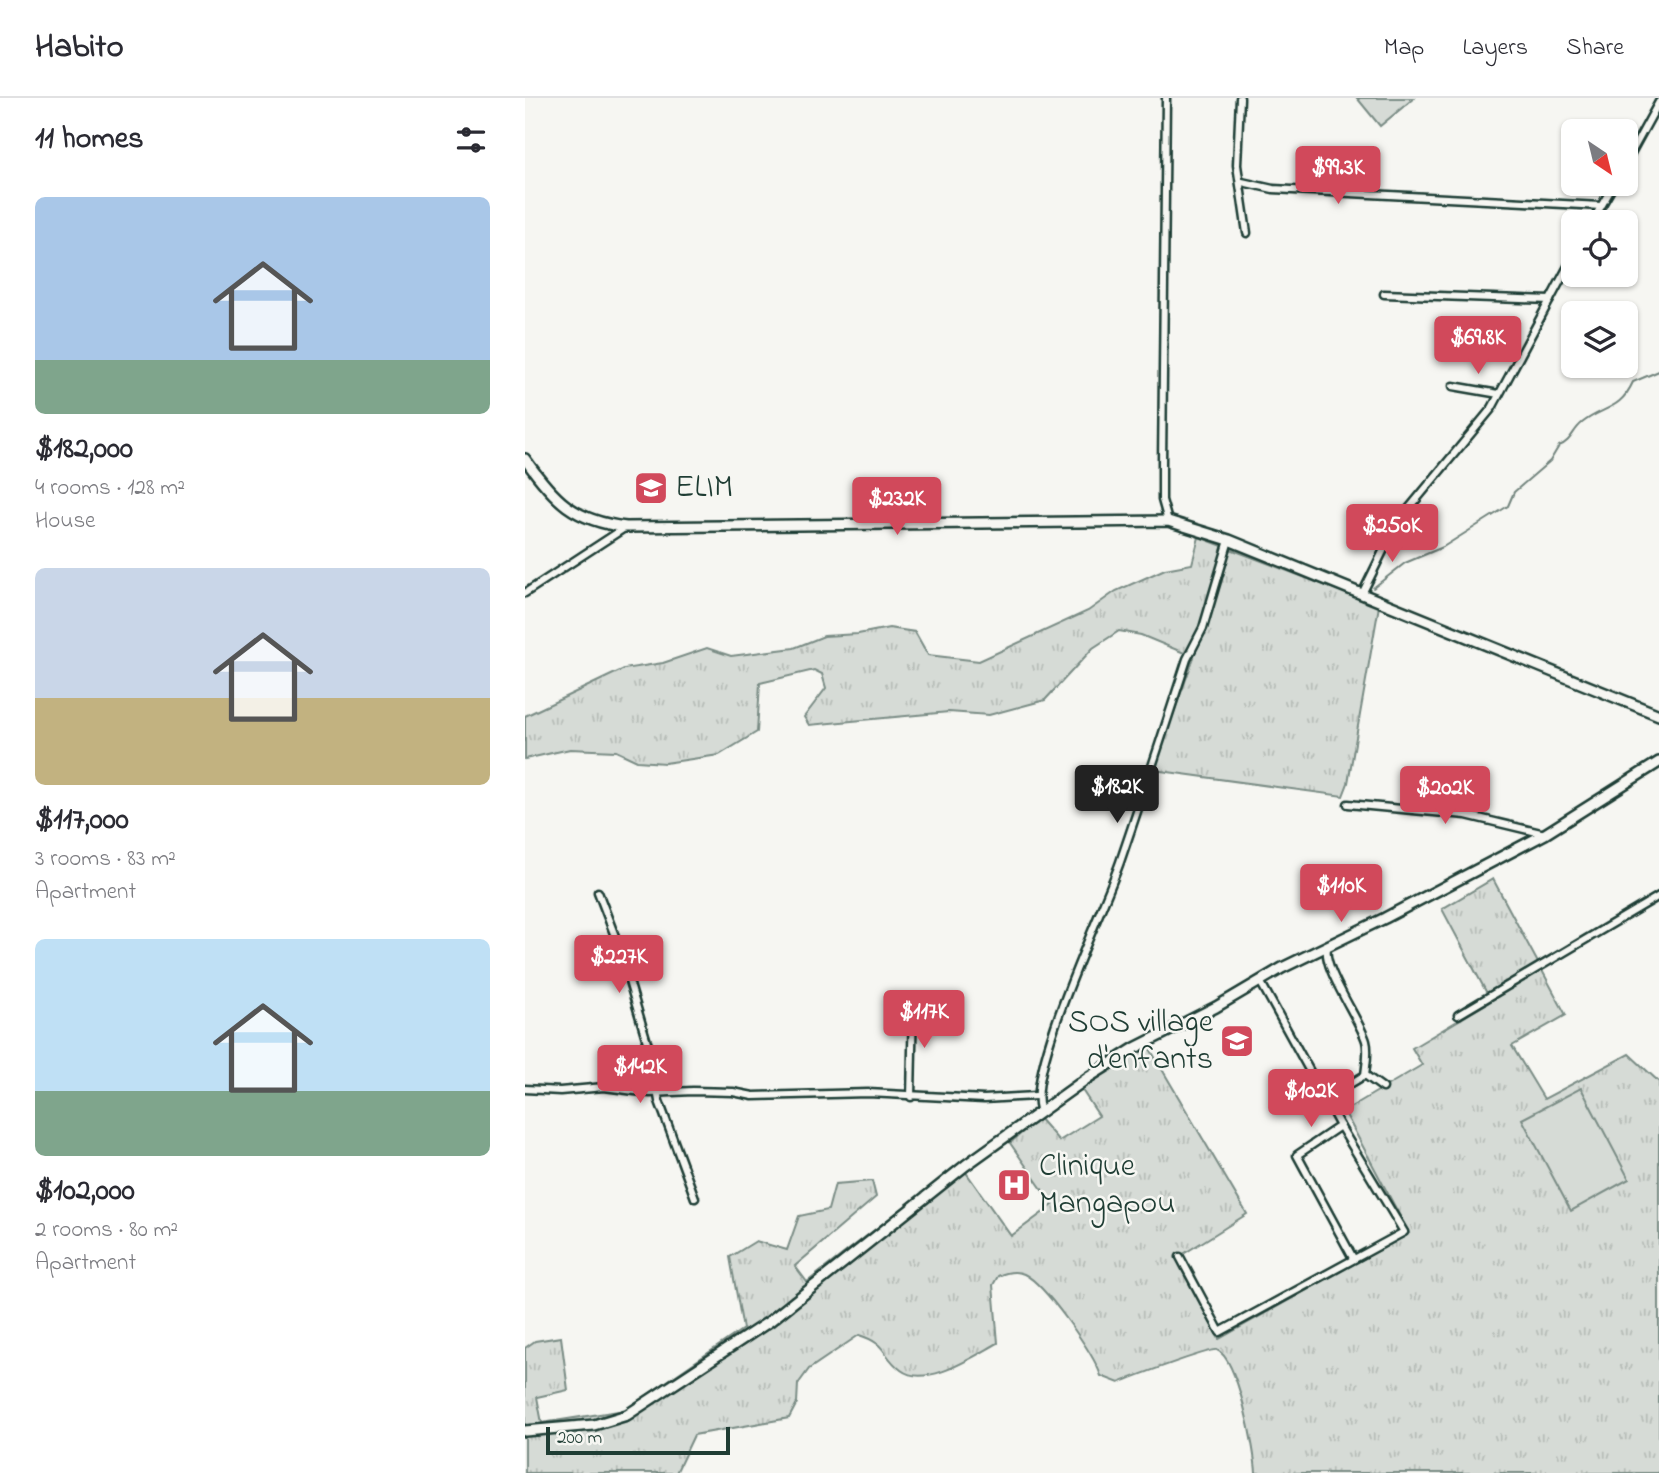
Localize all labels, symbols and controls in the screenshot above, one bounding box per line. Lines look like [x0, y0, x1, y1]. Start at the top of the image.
text: Habito [35, 24, 124, 72]
text: Map [1384, 31, 1424, 66]
text: Layers [1462, 31, 1528, 66]
text: Share [1566, 31, 1624, 66]
text: 11 homes [35, 118, 143, 162]
north arrow [1561, 119, 1638, 196]
map controls [1561, 119, 1638, 378]
icon: filters [452, 121, 490, 159]
pin: $99.3K [1281, 146, 1395, 206]
text: $99.3K [1311, 152, 1365, 185]
button: locate [1561, 210, 1638, 287]
icon: home [200, 243, 326, 369]
button: layers [1561, 301, 1638, 378]
pin: $69.8K [1421, 316, 1535, 376]
text: $69.8K [1450, 322, 1506, 355]
text: $182,000 [35, 428, 133, 472]
place label: ELIM [675, 465, 733, 512]
school or university icon: ELIM [632, 469, 670, 507]
text: 4 rooms · 128 m² [35, 472, 185, 505]
pin: $232K [848, 478, 946, 537]
text: $232K [868, 483, 926, 516]
pin: $250K [1343, 504, 1441, 564]
text: House [35, 505, 95, 538]
text: $250K [1362, 510, 1422, 543]
icon: home [200, 614, 326, 740]
pin: $182K [1068, 766, 1166, 825]
pin: $202K [1396, 766, 1494, 826]
text: $182K [1091, 771, 1143, 804]
text: $202K [1416, 772, 1474, 805]
text: $117,000 [35, 799, 129, 843]
text: 3 rooms · 83 m² [35, 843, 176, 876]
pin: $110K [1292, 864, 1390, 924]
text: $110K [1316, 870, 1366, 903]
text: Apartment [35, 876, 136, 909]
pin: $227K [570, 936, 668, 995]
text: $227K [590, 941, 648, 974]
icon: home [200, 985, 326, 1111]
pin: $117K [875, 990, 973, 1050]
text: $117K [899, 996, 949, 1029]
place label: SOS village d'enfants [1068, 1000, 1214, 1084]
school or university icon: SOS village d'enfants [1218, 1022, 1256, 1060]
pin: $142K [591, 1046, 689, 1105]
text: $142K [613, 1051, 667, 1084]
pin: $102K [1262, 1070, 1360, 1129]
text: $102K [1284, 1075, 1338, 1108]
place label: Clinique Mangapou [1039, 1144, 1175, 1228]
hospital icon: Clinique Mangapou [995, 1166, 1033, 1204]
text: $102,000 [35, 1170, 135, 1214]
text: 2 rooms · 80 m² [35, 1214, 178, 1247]
text: Apartment [35, 1247, 136, 1280]
scale bar [546, 1424, 730, 1456]
text: 200 m [557, 1425, 602, 1452]

